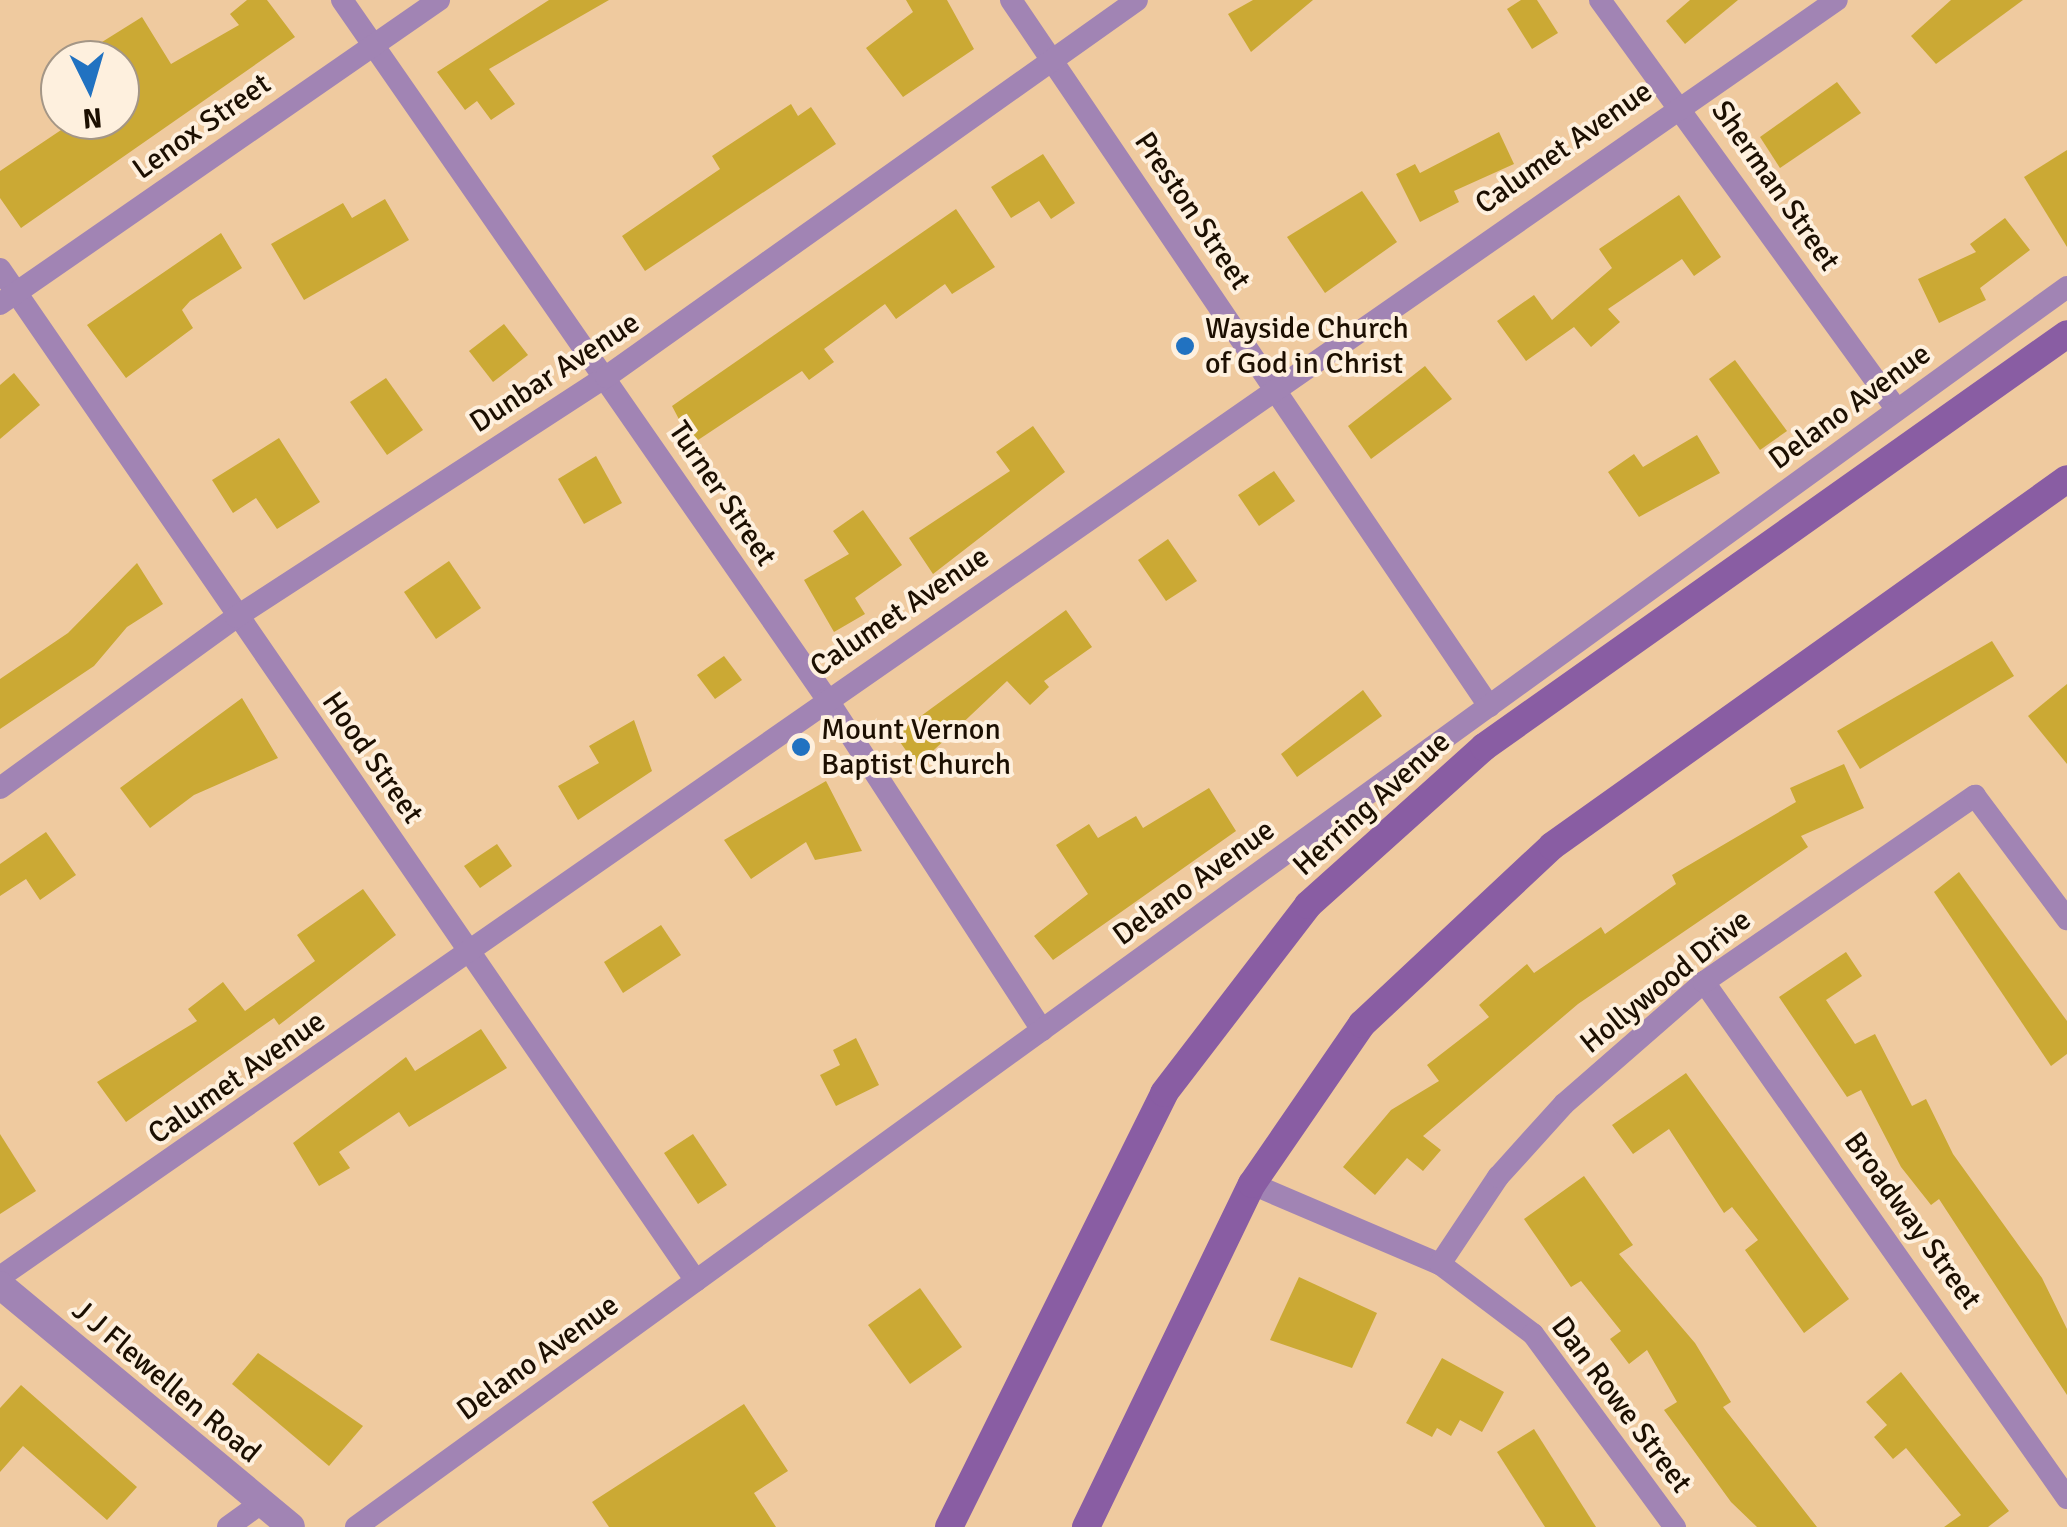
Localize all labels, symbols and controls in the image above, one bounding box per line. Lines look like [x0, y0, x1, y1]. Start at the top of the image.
north arrow [40, 40, 140, 140]
street label: Lenox Street [126, 66, 278, 188]
street label: Calumet Avenue [1469, 74, 1659, 222]
street label: Sherman Street [1703, 94, 1847, 278]
text: N [81, 100, 104, 136]
street label: Preston Street [1126, 125, 1258, 297]
street label: Dunbar Avenue [464, 305, 646, 441]
place label: Wayside Church of God in Christ [1205, 311, 1409, 382]
marker: Wayside Church of God in Christ [1174, 335, 1196, 357]
street label: Delano Avenue [1762, 336, 1938, 478]
street label: Turner Street [660, 415, 784, 573]
street label: Calumet Avenue [804, 539, 996, 685]
street label: Hood Street [314, 685, 430, 831]
place label: Mount Vernon Baptist Church [821, 712, 1011, 782]
street label: Herring Avenue [1286, 724, 1458, 884]
marker: Mount Vernon Baptist Church [790, 736, 812, 758]
street label: Delano Avenue [1106, 812, 1282, 954]
street label: Hollywood Drive [1574, 902, 1758, 1062]
street label: Calumet Avenue [142, 1004, 332, 1152]
street label: Broadway Street [1836, 1126, 1988, 1316]
street label: Delano Avenue [450, 1287, 626, 1429]
street label: J J Flewellen Road [65, 1293, 267, 1471]
street label: Dan Rowe Street [1543, 1310, 1699, 1500]

